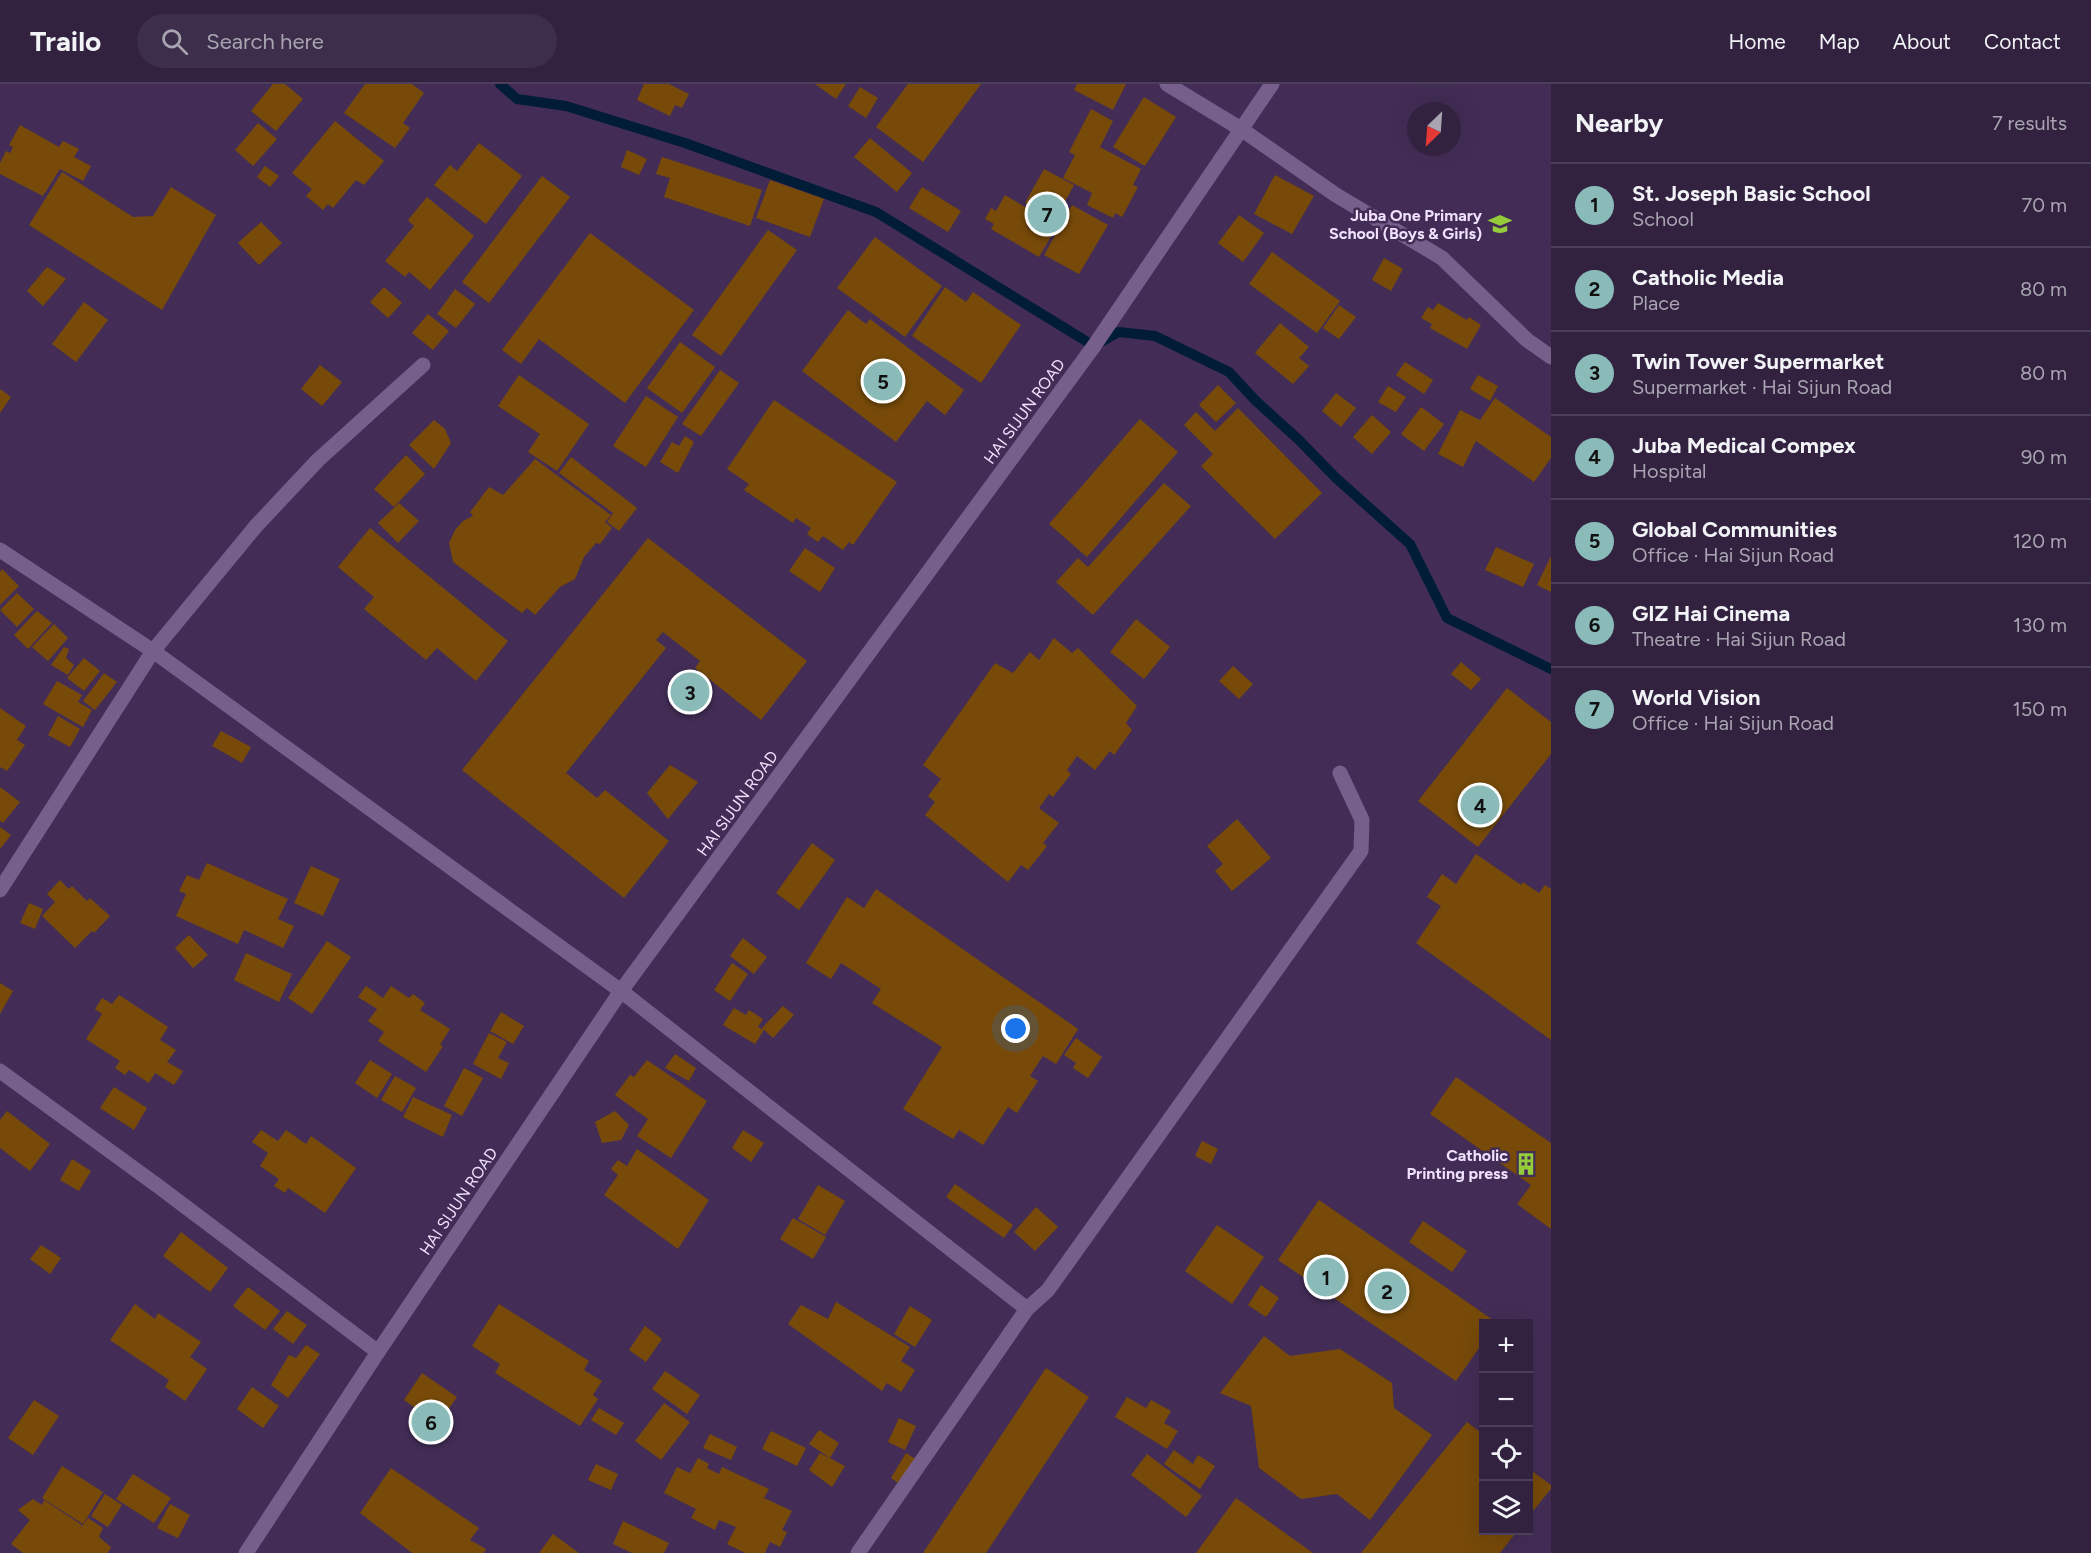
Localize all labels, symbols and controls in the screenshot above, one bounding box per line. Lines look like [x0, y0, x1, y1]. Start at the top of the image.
search box [137, 14, 557, 68]
text: Trailo [30, 24, 101, 58]
icon: search [158, 25, 191, 58]
text: Search here [206, 28, 324, 55]
text: Home [1729, 29, 1786, 54]
text: Map [1819, 29, 1860, 54]
text: About [1893, 29, 1951, 54]
text: Contact [1984, 29, 2061, 54]
north arrow [1407, 102, 1461, 156]
text: Nearby [1575, 107, 1663, 139]
text: 7 results [1992, 111, 2067, 135]
text: St. Joseph Basic School [1632, 180, 1871, 207]
pin: 7 [1028, 192, 1066, 236]
text: 1 [1590, 193, 1599, 217]
text: 70 m [2021, 193, 2067, 217]
place label: Juba One Primary School (Boys & Girls) [1329, 206, 1483, 243]
text: School [1632, 207, 1694, 231]
school or university icon: Juba One Primary School (Boys & Girls) [1487, 211, 1513, 237]
text: Catholic Media [1632, 264, 1784, 291]
text: 2 [1589, 277, 1600, 301]
text: 80 m [2020, 277, 2067, 301]
text: Place [1632, 291, 1680, 315]
text: Twin Tower Supermarket [1632, 348, 1884, 375]
street label: HAI SIJUN ROAD [980, 355, 1069, 468]
pin: 5 [864, 358, 902, 404]
text: 3 [1589, 361, 1600, 385]
text: 80 m [2020, 361, 2067, 385]
text: Supermarket · Hai Sijun Road [1632, 375, 1892, 399]
text: Juba Medical Compex [1632, 432, 1856, 459]
text: 4 [1588, 445, 1601, 469]
text: 90 m [2021, 445, 2067, 469]
text: Hospital [1632, 459, 1707, 483]
text: Global Communities [1632, 516, 1837, 543]
text: 5 [1589, 529, 1600, 553]
text: 120 m [2013, 529, 2067, 553]
text: Office · Hai Sijun Road [1632, 543, 1834, 567]
text: GIZ Hai Cinema [1632, 600, 1790, 627]
text: 6 [1589, 613, 1600, 637]
text: 130 m [2013, 613, 2067, 637]
text: Theatre · Hai Sijun Road [1632, 627, 1846, 651]
pin: 3 [670, 670, 710, 714]
text: World Vision [1632, 684, 1761, 711]
text: 7 [1589, 697, 1600, 721]
text: 150 m [2012, 697, 2067, 721]
text: Office · Hai Sijun Road [1632, 711, 1834, 735]
street label: HAI SIJUN ROAD [693, 747, 782, 860]
pin: 4 [1460, 782, 1500, 828]
your location [1001, 1014, 1030, 1043]
street label: HAI SIJUN ROAD [415, 1144, 501, 1259]
place label: Catholic Printing press [1406, 1146, 1509, 1183]
building icon: Catholic Printing press [1513, 1151, 1539, 1177]
pin: 1 [1306, 1254, 1346, 1300]
pin: 2 [1368, 1268, 1406, 1314]
map controls [1479, 1319, 1533, 1535]
button: + [1479, 1319, 1533, 1373]
button: − [1479, 1373, 1533, 1427]
pin: 6 [412, 1400, 450, 1444]
button: locate [1479, 1427, 1533, 1481]
button: layers [1479, 1481, 1533, 1535]

